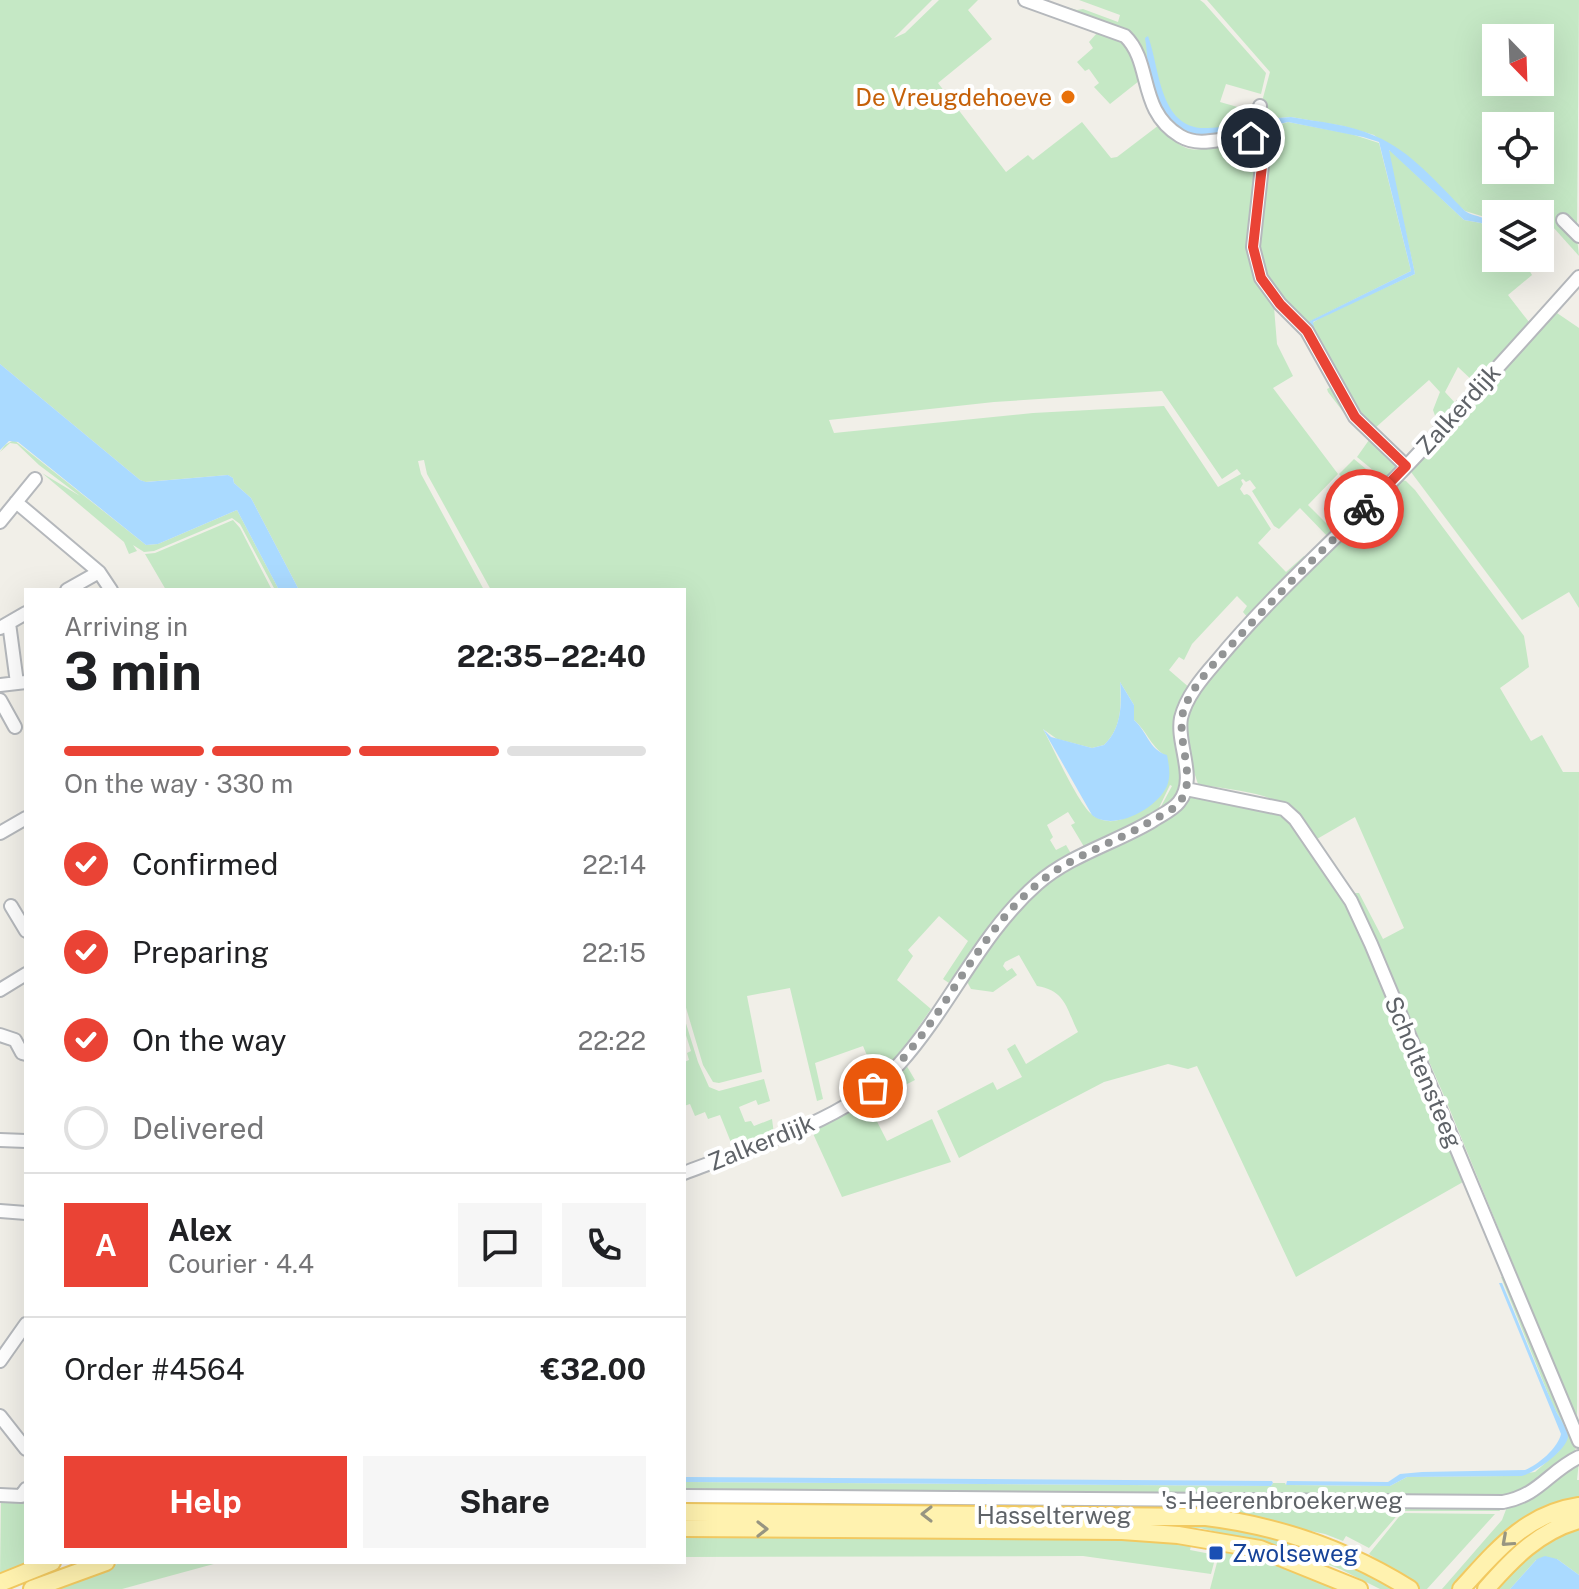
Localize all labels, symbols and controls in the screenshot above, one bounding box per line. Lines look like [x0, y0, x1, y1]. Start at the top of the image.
north arrow [1482, 24, 1554, 96]
map controls [1482, 24, 1554, 272]
place label: De Vreugdehoeve [855, 83, 1052, 111]
marker: De Vreugdehoeve [1059, 88, 1077, 106]
pin [1217, 104, 1285, 172]
button: locate [1482, 112, 1554, 184]
icon: home [1229, 116, 1273, 160]
button: layers [1482, 200, 1554, 272]
street label: Zalkerdijk [1410, 358, 1506, 460]
courier [1324, 469, 1404, 549]
icon: bike [1342, 487, 1386, 531]
text: Arriving in [64, 611, 188, 642]
text: 22:35–22:40 [457, 638, 646, 674]
text: 3 min [64, 641, 202, 702]
text: On the way · 330 m [64, 768, 293, 799]
icon: check [64, 842, 108, 886]
text: Confirmed [132, 846, 278, 882]
text: 22:14 [582, 849, 646, 880]
icon: check [64, 930, 108, 974]
text: Preparing [132, 934, 269, 970]
text: 22:15 [582, 937, 646, 968]
street label: Scholtensteeg [1379, 992, 1469, 1152]
icon: check [64, 1018, 108, 1062]
text: On the way [132, 1022, 286, 1058]
text: 22:22 [578, 1025, 646, 1056]
pin [839, 1054, 907, 1122]
icon: bag [851, 1066, 895, 1110]
street label: Zalkerdijk [704, 1108, 818, 1176]
text: Delivered [132, 1110, 264, 1146]
button: chat [458, 1203, 542, 1287]
button: phone [562, 1203, 646, 1287]
text: Alex [168, 1212, 232, 1248]
text: A [95, 1227, 117, 1263]
text: Courier · 4.4 [168, 1248, 314, 1279]
text: Order #4564 [64, 1351, 245, 1387]
text: €32.00 [541, 1351, 646, 1387]
button: Help [64, 1456, 347, 1548]
button: Share [363, 1456, 646, 1548]
street label: 's-Heerenbroekerweg [1161, 1486, 1403, 1514]
street label: Hasselterweg [977, 1501, 1131, 1529]
one-way arrow [920, 1505, 933, 1523]
one-way arrow [756, 1520, 769, 1538]
one-way arrow [1501, 1531, 1516, 1545]
place label: Zwolseweg [1232, 1539, 1358, 1567]
marker: Zwolseweg [1207, 1544, 1225, 1562]

